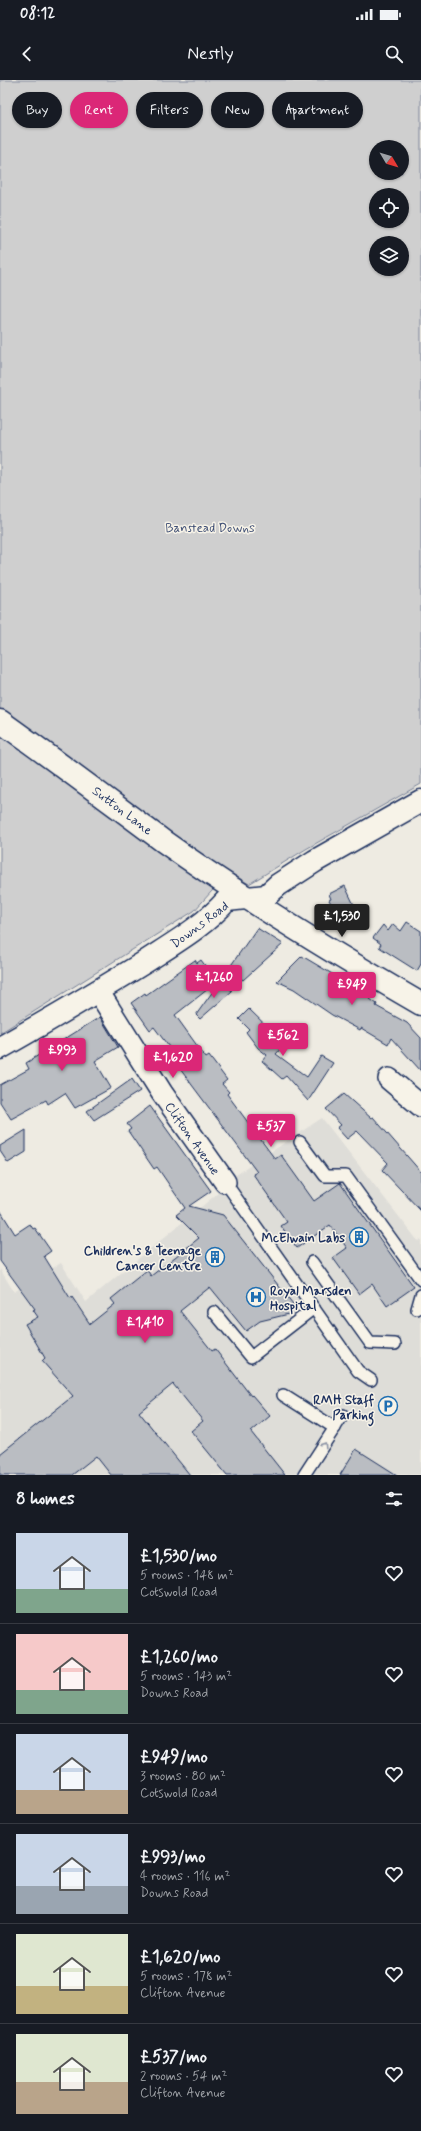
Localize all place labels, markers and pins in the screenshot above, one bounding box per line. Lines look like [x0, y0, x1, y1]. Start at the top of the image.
pin: £1,530 [309, 904, 375, 938]
pin: £1,260 [181, 965, 247, 999]
pin: £949 [328, 972, 376, 1006]
pin: £562 [259, 1023, 307, 1057]
pin: £993 [38, 1038, 86, 1072]
pin: £1,620 [140, 1045, 206, 1079]
pin: £537 [247, 1114, 295, 1148]
building icon: McElwain Labs [348, 1226, 370, 1248]
place label: McElwain Labs [262, 1230, 345, 1247]
place label: Children's & Teenage Cancer Centre [84, 1243, 202, 1275]
building icon: Children's & Teenage Cancer Centre [204, 1246, 226, 1268]
place label: Royal Marsden Hospital [270, 1283, 352, 1315]
hospital icon: Royal Marsden Hospital [245, 1286, 267, 1308]
pin: £1,410 [112, 1310, 178, 1344]
place label: RMH Staff Parking [313, 1392, 374, 1427]
parking icon: RMH Staff Parking [377, 1395, 399, 1417]

